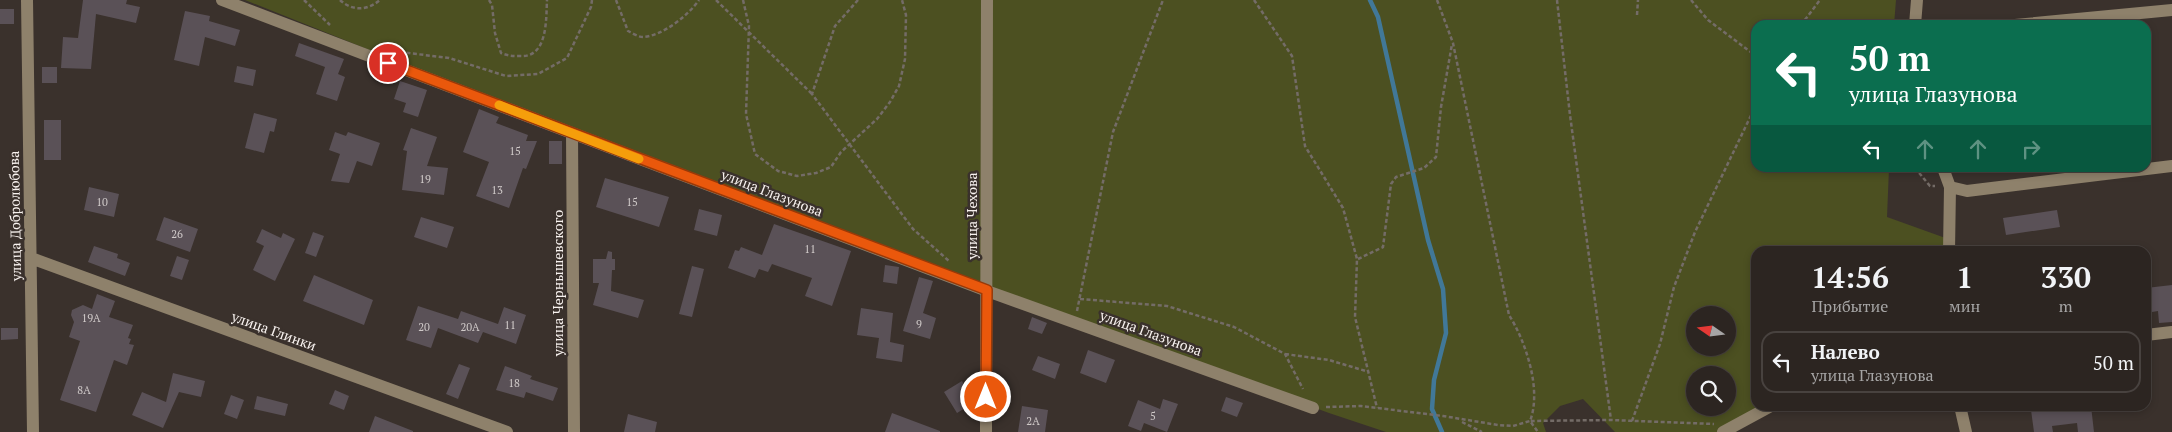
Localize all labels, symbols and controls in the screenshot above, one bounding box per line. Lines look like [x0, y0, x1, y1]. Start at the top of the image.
text: 50 m [1849, 35, 1930, 81]
icon: left [1766, 40, 1831, 105]
pin [367, 42, 409, 84]
icon: arrive [374, 49, 402, 77]
text: улица Глазунова [1849, 79, 2018, 108]
icon: left [1858, 135, 1886, 163]
icon: ahead [1911, 135, 1939, 163]
icon: ahead [1964, 135, 1992, 163]
icon: right [2017, 135, 2045, 163]
house number: 15 [509, 144, 521, 158]
street label: улица Добролюбова [4, 151, 25, 282]
street label: улица Глазунова [718, 164, 826, 221]
house number: 19 [419, 172, 431, 186]
street label: улица Чехова [962, 173, 981, 260]
house number: 13 [491, 183, 503, 197]
house number: 10 [96, 195, 108, 209]
house number: 15 [626, 195, 638, 209]
street label: улица Чернышевского [548, 210, 567, 357]
house number: 26 [171, 227, 183, 241]
house number: 11 [804, 242, 816, 256]
text: 14:56 [1811, 257, 1889, 297]
text: 1 [1956, 257, 1973, 297]
text: 330 [2040, 257, 2091, 297]
text: Прибытие [1812, 295, 1888, 317]
text: мин [1949, 295, 1980, 317]
text: m [2059, 295, 2073, 317]
street label: улица Глазунова [1097, 305, 1205, 360]
street label: улица Глинки [228, 306, 320, 355]
north arrow [1686, 306, 1736, 356]
map controls [1686, 306, 1736, 416]
house number: 19А [81, 311, 101, 325]
house number: 9 [916, 317, 922, 331]
house number: 11 [504, 318, 516, 332]
house number: 20 [418, 320, 430, 334]
house number: 20А [460, 320, 480, 334]
text: Налево [1811, 339, 1880, 364]
icon: left [1768, 348, 1796, 376]
text: 50 m [2093, 350, 2134, 375]
text: улица Глазунова [1811, 364, 1934, 386]
button: search [1686, 366, 1736, 416]
position arrow [959, 370, 1011, 422]
house number: 18 [508, 376, 520, 390]
house number: 8А [77, 383, 91, 397]
house number: 5 [1150, 409, 1156, 423]
house number: 2А [1026, 414, 1040, 428]

